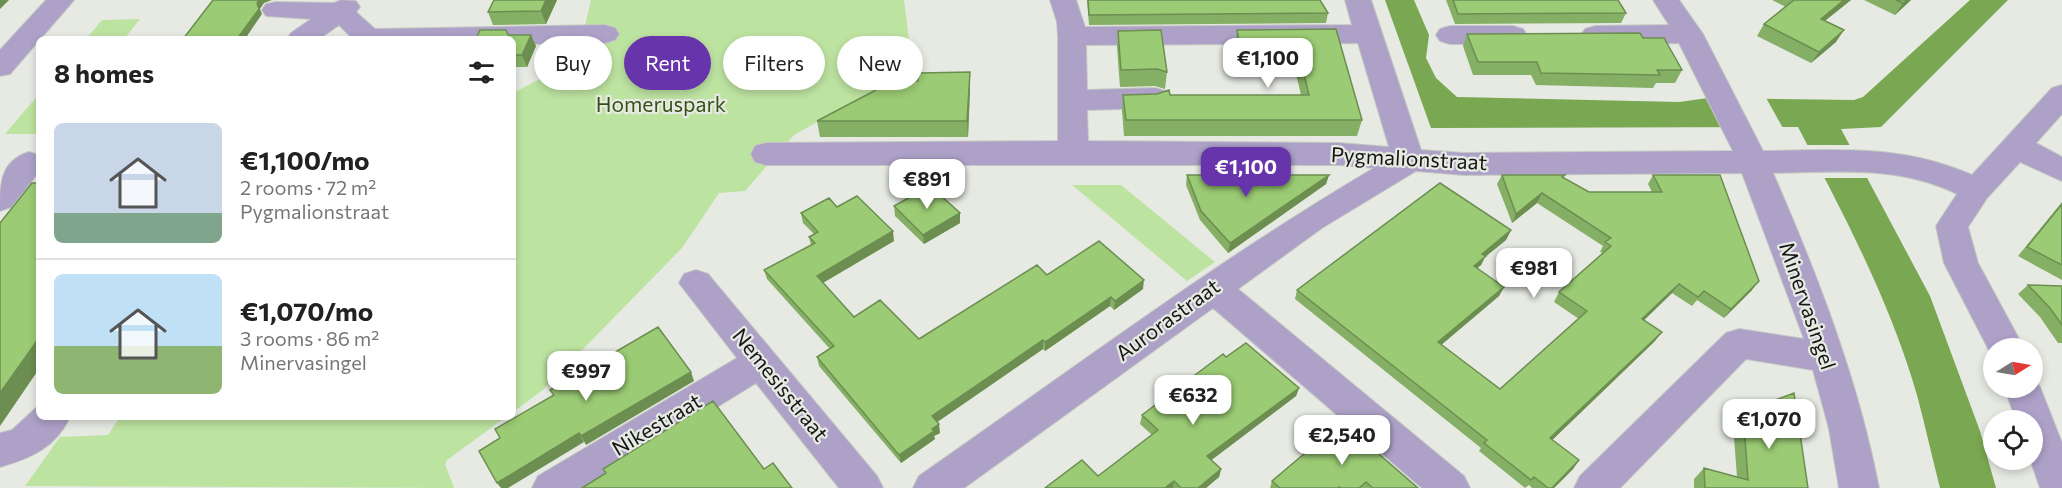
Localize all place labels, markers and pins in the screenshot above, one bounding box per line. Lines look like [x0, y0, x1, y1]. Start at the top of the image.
pin: €1,100 [1219, 38, 1317, 89]
pin: €1,100 [1197, 147, 1295, 198]
pin: €891 [891, 159, 963, 210]
pin: €981 [1498, 248, 1570, 299]
pin: €997 [550, 351, 622, 402]
pin: €632 [1157, 375, 1229, 426]
pin: €1,070 [1720, 399, 1818, 450]
pin: €2,540 [1293, 415, 1391, 466]

